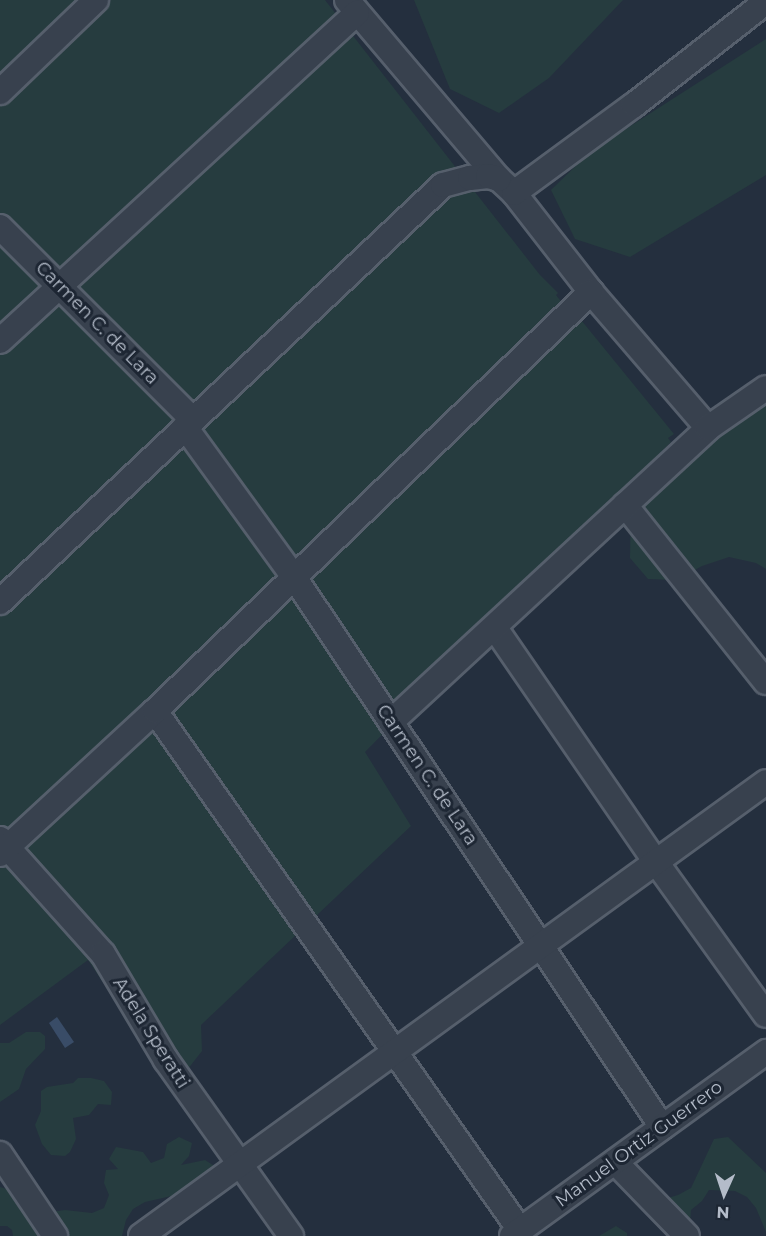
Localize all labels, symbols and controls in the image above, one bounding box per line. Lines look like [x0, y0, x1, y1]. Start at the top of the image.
street label: Carmen C. de Lara [31, 257, 163, 389]
street label: Carmen C. de Lara [372, 701, 482, 849]
street label: Adela Speratti [108, 974, 194, 1092]
street label: Manuel Ortiz Guerrero [551, 1076, 727, 1212]
north arrow [694, 1164, 754, 1224]
text: N [716, 1203, 730, 1222]

